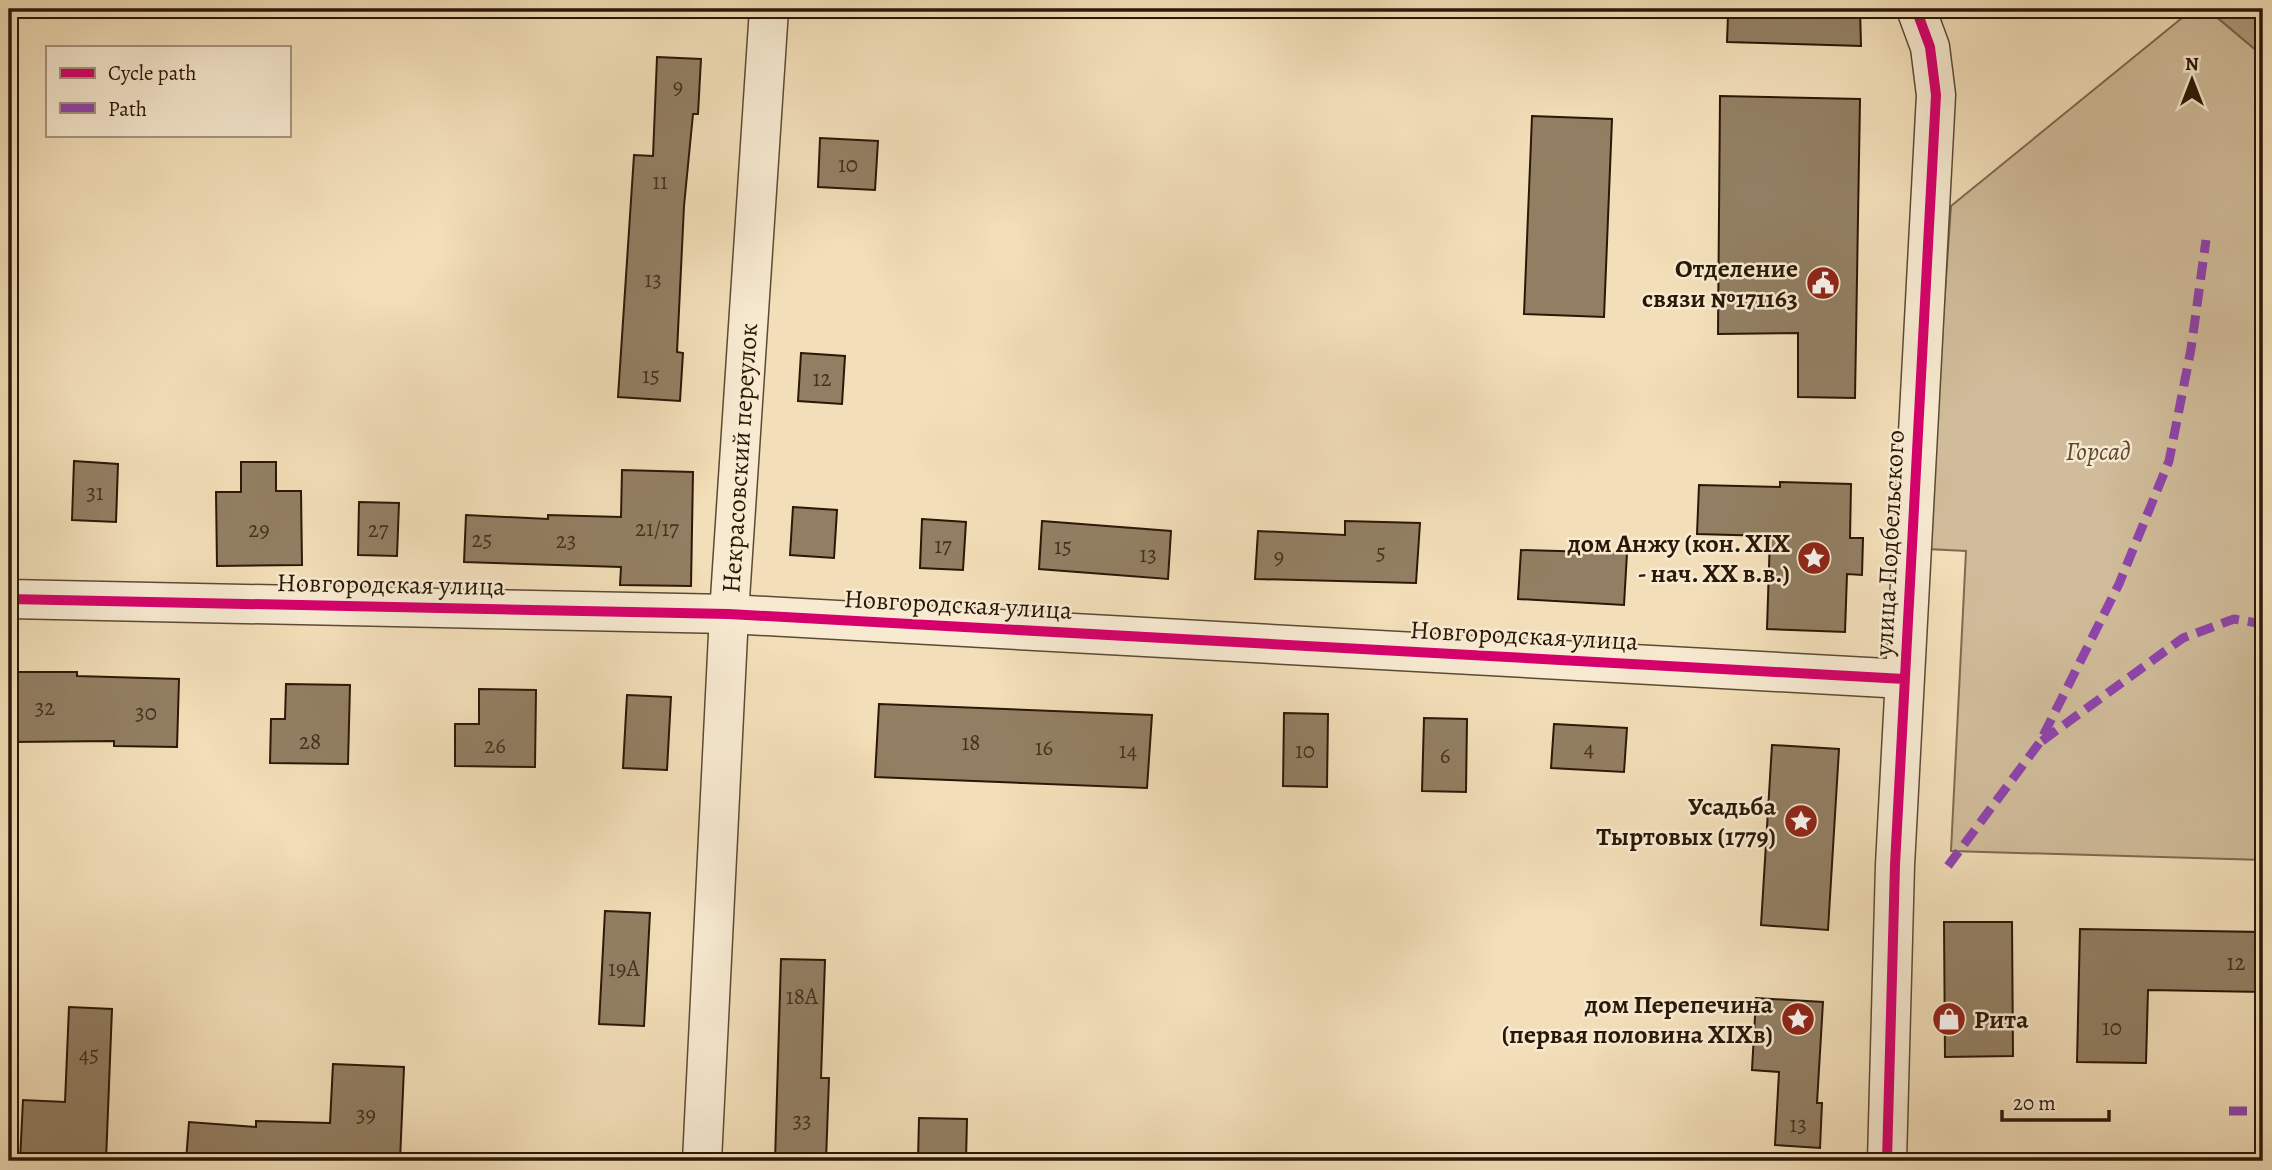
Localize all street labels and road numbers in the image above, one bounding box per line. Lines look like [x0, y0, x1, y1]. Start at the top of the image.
street label: Некрасовский переулок [713, 322, 766, 594]
street label: улица Подбельского [1866, 429, 1913, 658]
street label: Новгородская улица [276, 565, 506, 604]
street label: Новгородская улица [843, 581, 1073, 628]
street label: Новгородская улица [1409, 612, 1639, 659]

